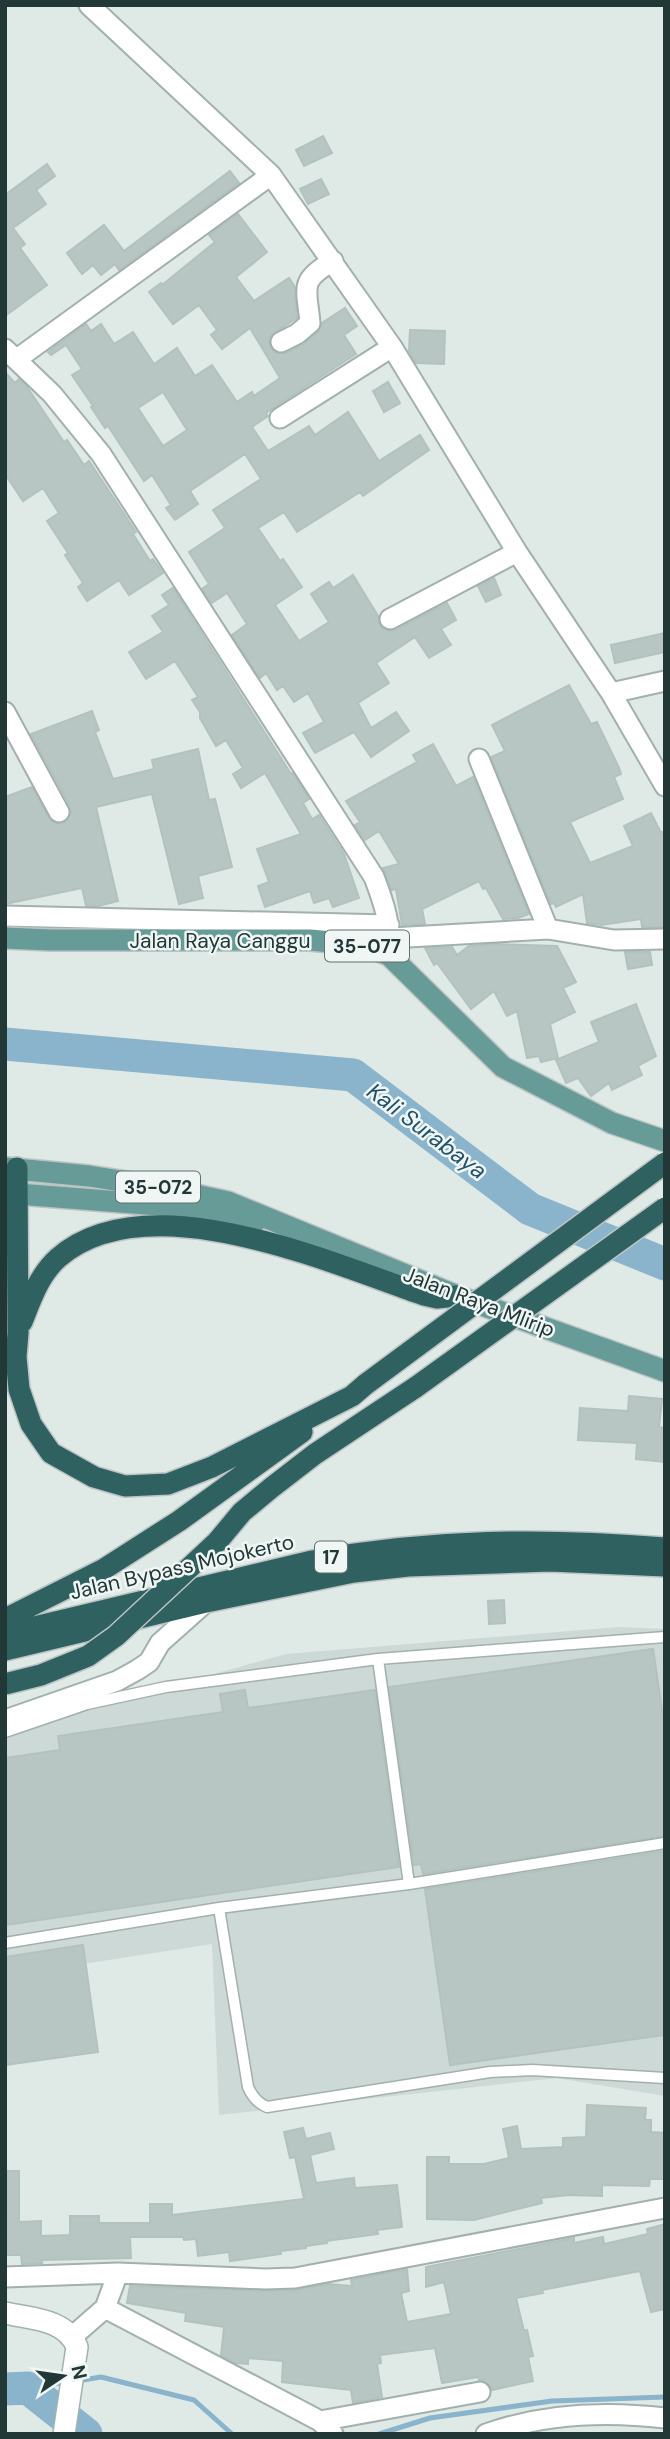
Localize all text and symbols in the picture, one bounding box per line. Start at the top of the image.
street label: Jalan Raya Canggu [129,927,311,955]
road number: 35-077 [325,930,409,962]
water label: Kali Surabaya [361,1076,493,1186]
road number: 35-072 [116,1172,200,1203]
street label: Jalan Raya Mlirip [399,1260,559,1344]
street label: Jalan Bypass Mojokerto [67,1528,297,1606]
road number: 17 [315,1541,347,1572]
north arrow [28,2341,98,2411]
text: N [65,2363,93,2382]

